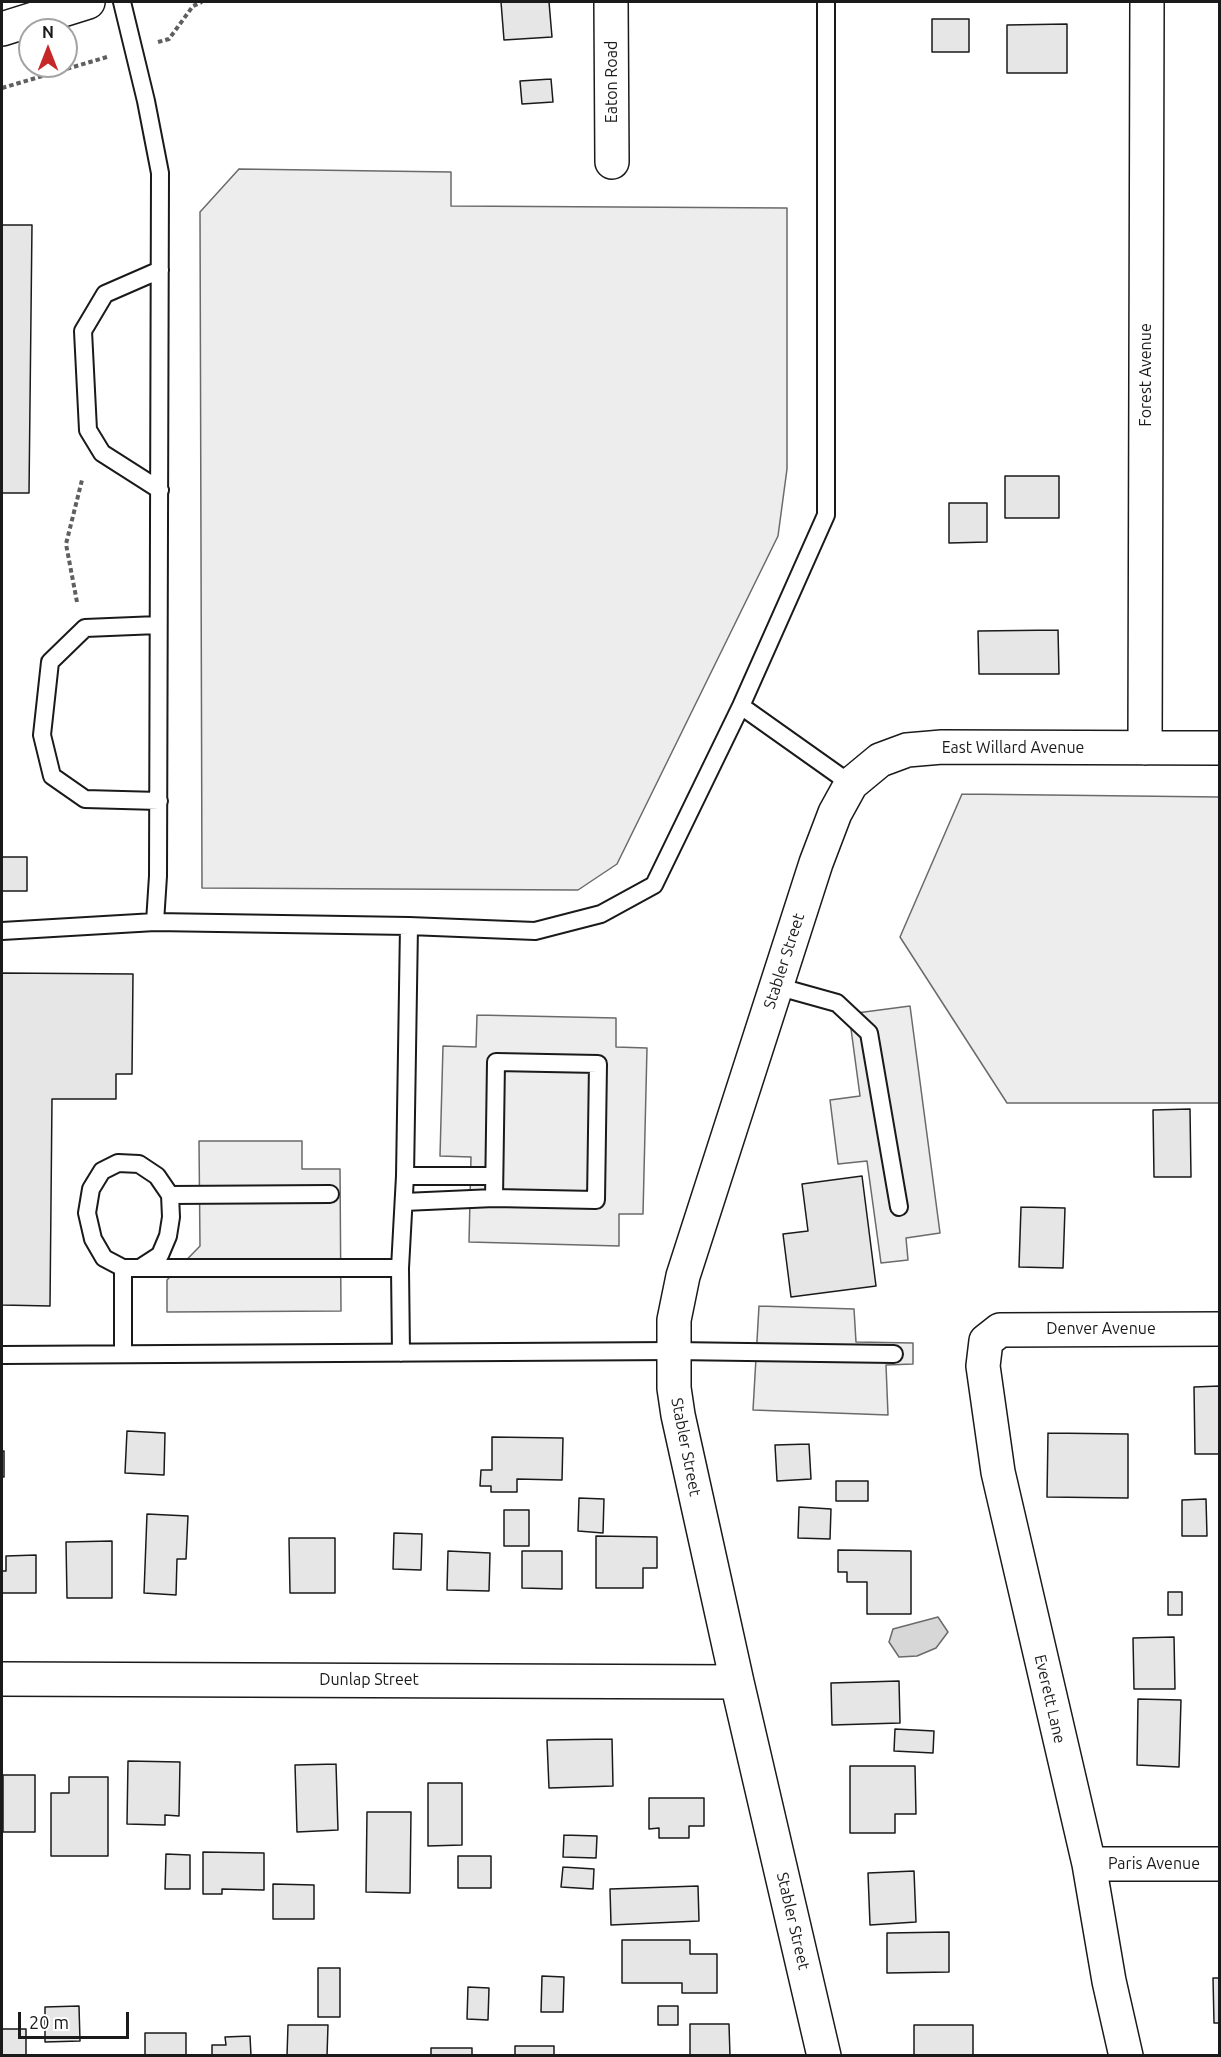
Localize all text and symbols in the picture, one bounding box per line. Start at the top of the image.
north arrow [18,18,78,78]
text: N [42,23,54,41]
street label: Eaton Road [602,41,622,123]
street label: Forest Avenue [1136,323,1156,427]
street label: East Willard Avenue [942,738,1084,758]
street label: Stabler Street [759,911,809,1011]
street label: Denver Avenue [1046,1319,1156,1339]
street label: Stabler Street [667,1396,705,1498]
street label: Everett Lane [1030,1653,1070,1745]
street label: Dunlap Street [319,1670,419,1690]
street label: Paris Avenue [1108,1854,1200,1874]
street label: Stabler Street [772,1870,814,1972]
scale bar [21,2000,132,2038]
text: 20 m [29,2012,69,2032]

